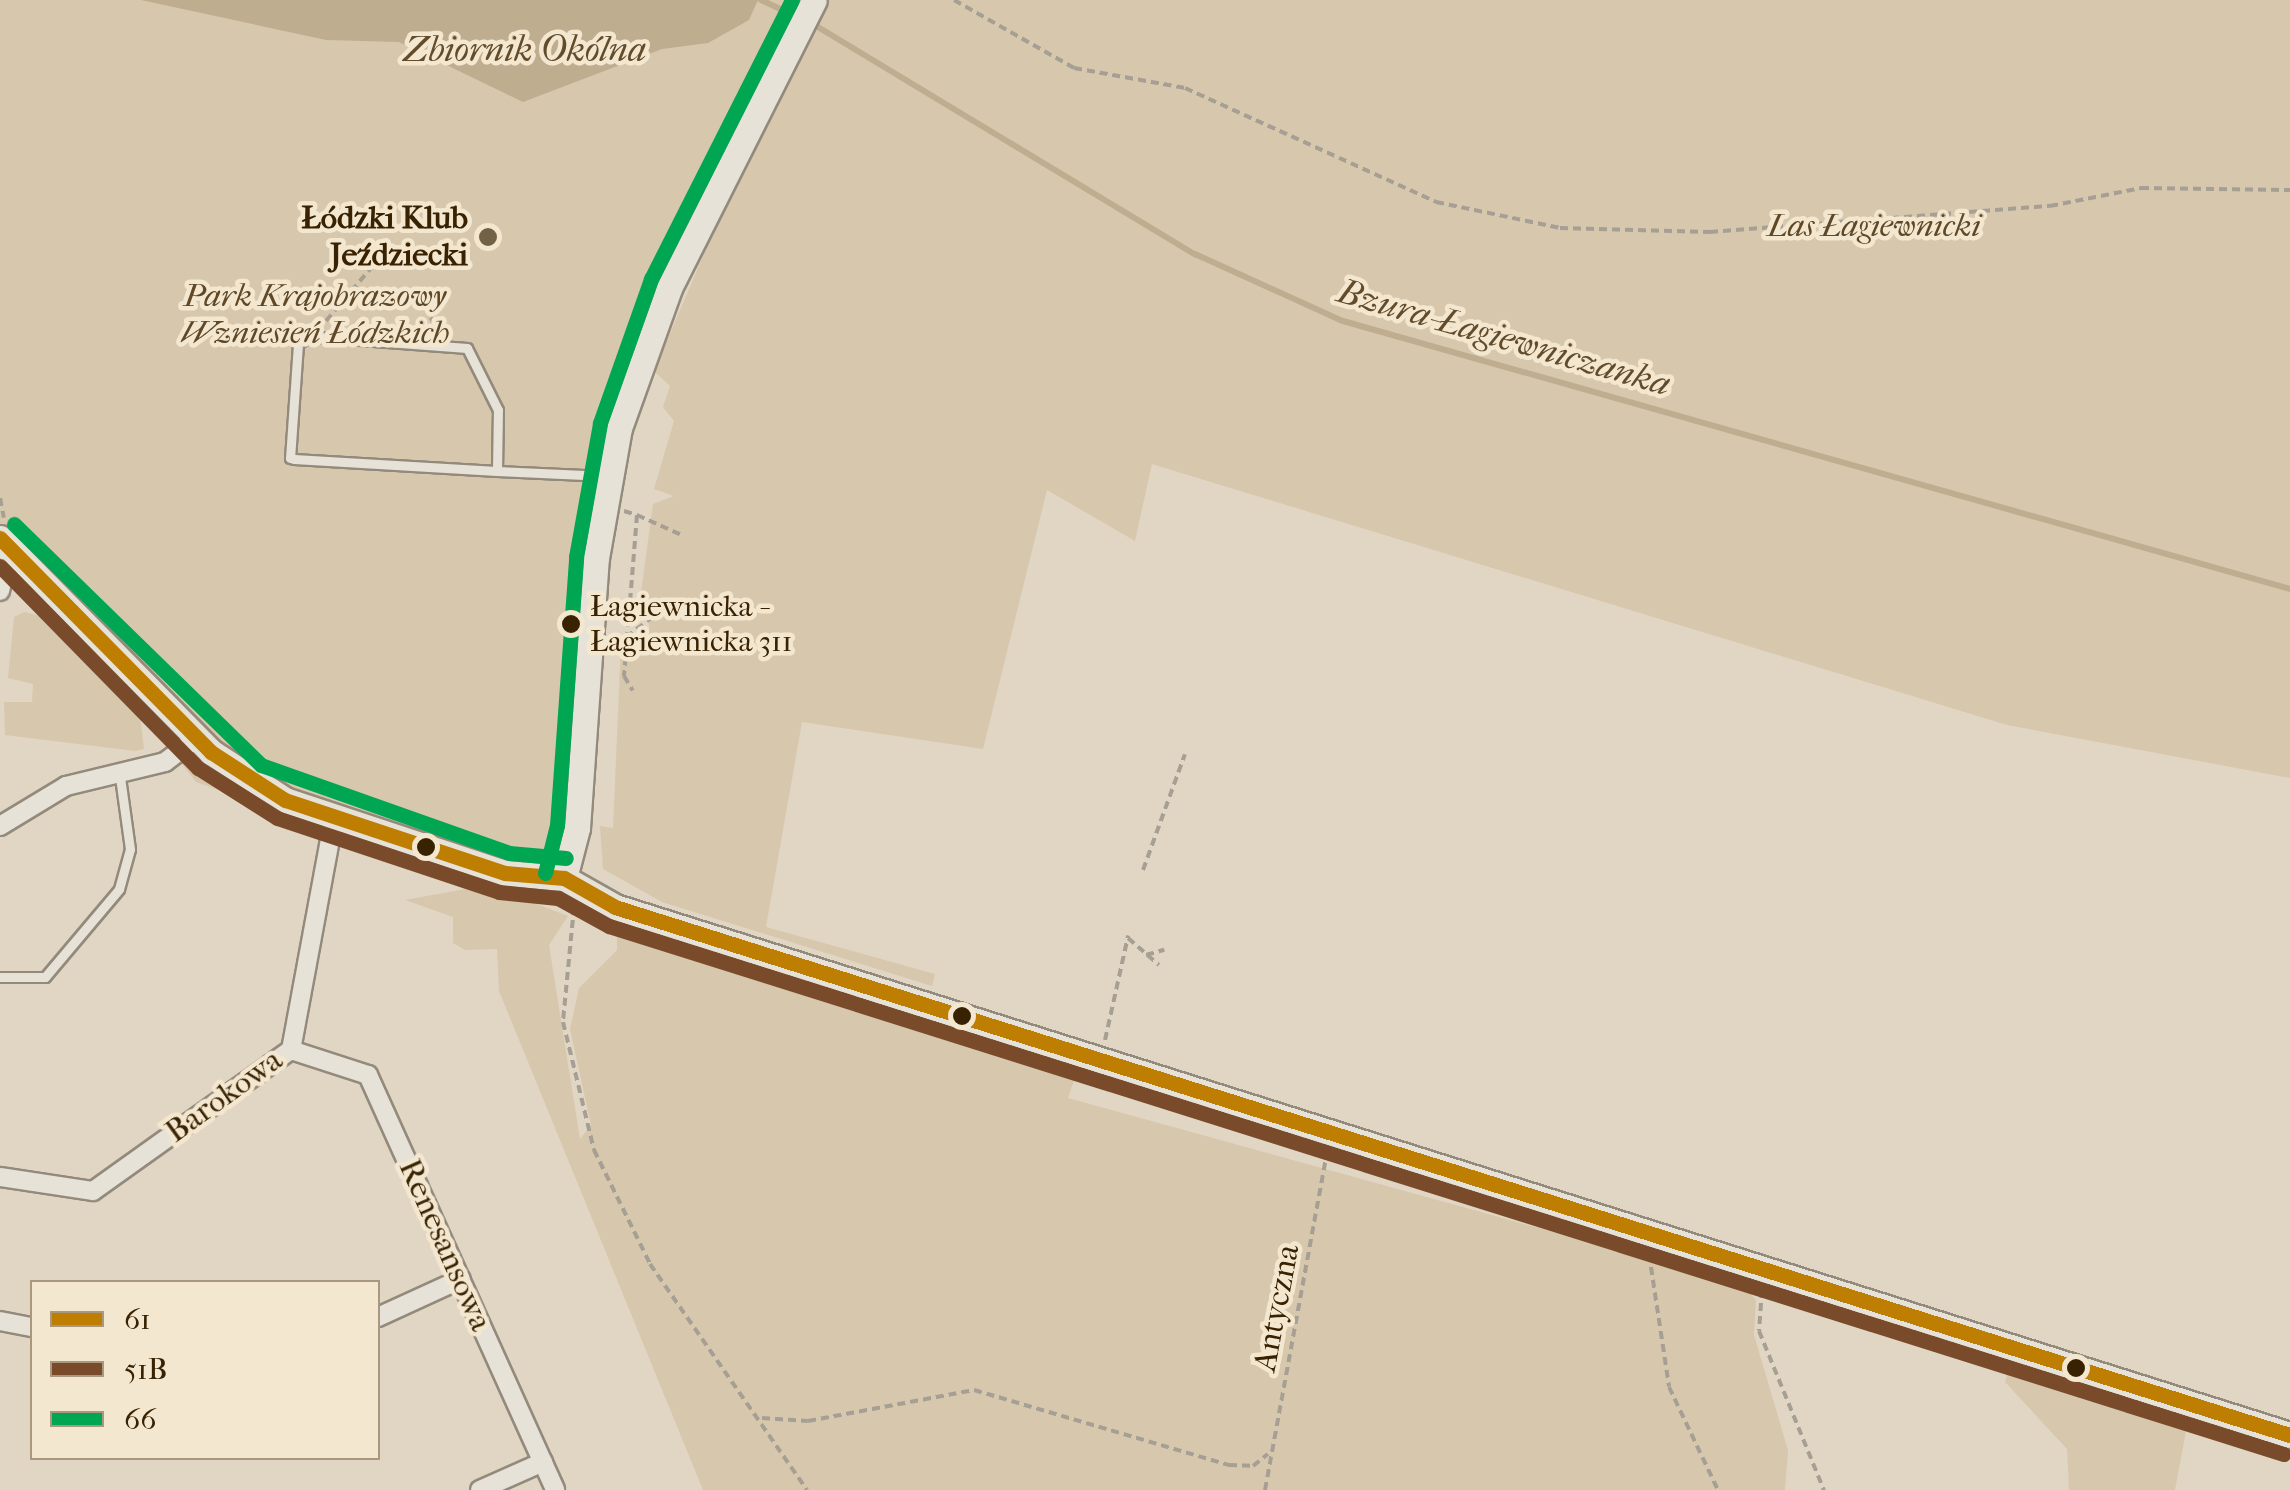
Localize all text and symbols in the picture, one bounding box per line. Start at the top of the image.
water label: Zbiornik Okólna [404,29,646,71]
place label: Łódzki Klub Jeździecki [301,200,468,275]
park label: Las Łagiewnicki [1767,207,1981,245]
marker: Łódzki Klub Jeździecki [477,226,499,248]
water label: Bzura-Łagiewniczanka [1333,270,1675,406]
park label: Park Krajobrazowy Wzniesień Łódzkich [181,278,449,353]
place label: Łagiewnicka - Łagiewnicka 311 [590,589,792,660]
marker: Łagiewnicka - Łagiewnicka 311 [561,614,581,634]
unlabelled marker [416,837,436,857]
unlabelled marker [952,1006,972,1026]
street label: Barokowa [158,1041,290,1151]
street label: Renesansowa [390,1153,500,1337]
street label: Antyczna [1246,1241,1308,1375]
legend [30,1280,380,1460]
text: 61 [124,1302,151,1337]
text: 51B [124,1352,167,1387]
unlabelled marker [2066,1358,2086,1378]
text: 66 [124,1402,157,1437]

